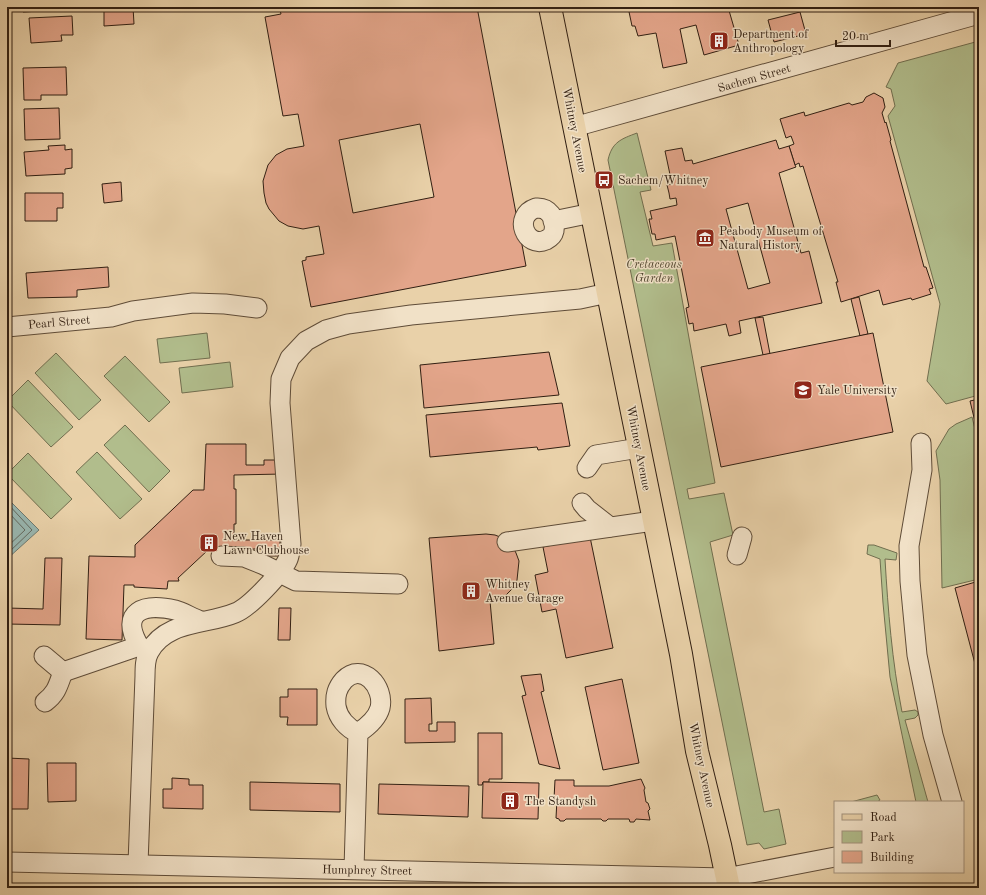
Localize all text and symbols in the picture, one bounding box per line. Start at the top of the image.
scale bar [836,22,890,48]
place label: Department of Anthropology [733,29,809,55]
building icon: Department of Anthropology [708,30,730,52]
text: 20 m [842,31,869,43]
street label: Sachem Street [716,63,792,95]
street label: Whitney Avenue [560,87,588,174]
bus stop icon: Sachem/Whitney [593,169,615,191]
place label: Sachem/Whitney [618,175,709,187]
place label: Peabody Museum of Natural History [719,226,824,252]
museum icon: Peabody Museum of Natural History [694,227,716,249]
park label: Cretaceous Garden [626,259,682,285]
street label: Pearl Street [28,314,91,332]
school or university icon: Yale University [792,379,814,401]
place label: Yale University [817,385,898,397]
street label: Whitney Avenue [624,405,652,492]
place label: New Haven Lawn Clubhouse [223,531,310,557]
building icon: New Haven Lawn Clubhouse [198,532,220,554]
place label: Whitney Avenue Garage [485,579,564,605]
building icon: Whitney Avenue Garage [460,580,482,602]
street label: Whitney Avenue [686,722,716,809]
building icon: The Standysh [499,790,521,812]
place label: The Standysh [524,796,597,808]
legend [834,801,964,873]
text: Road [870,812,897,824]
text: Park [870,832,895,844]
text: Building [870,852,914,864]
street label: Humphrey Street [322,864,412,878]

